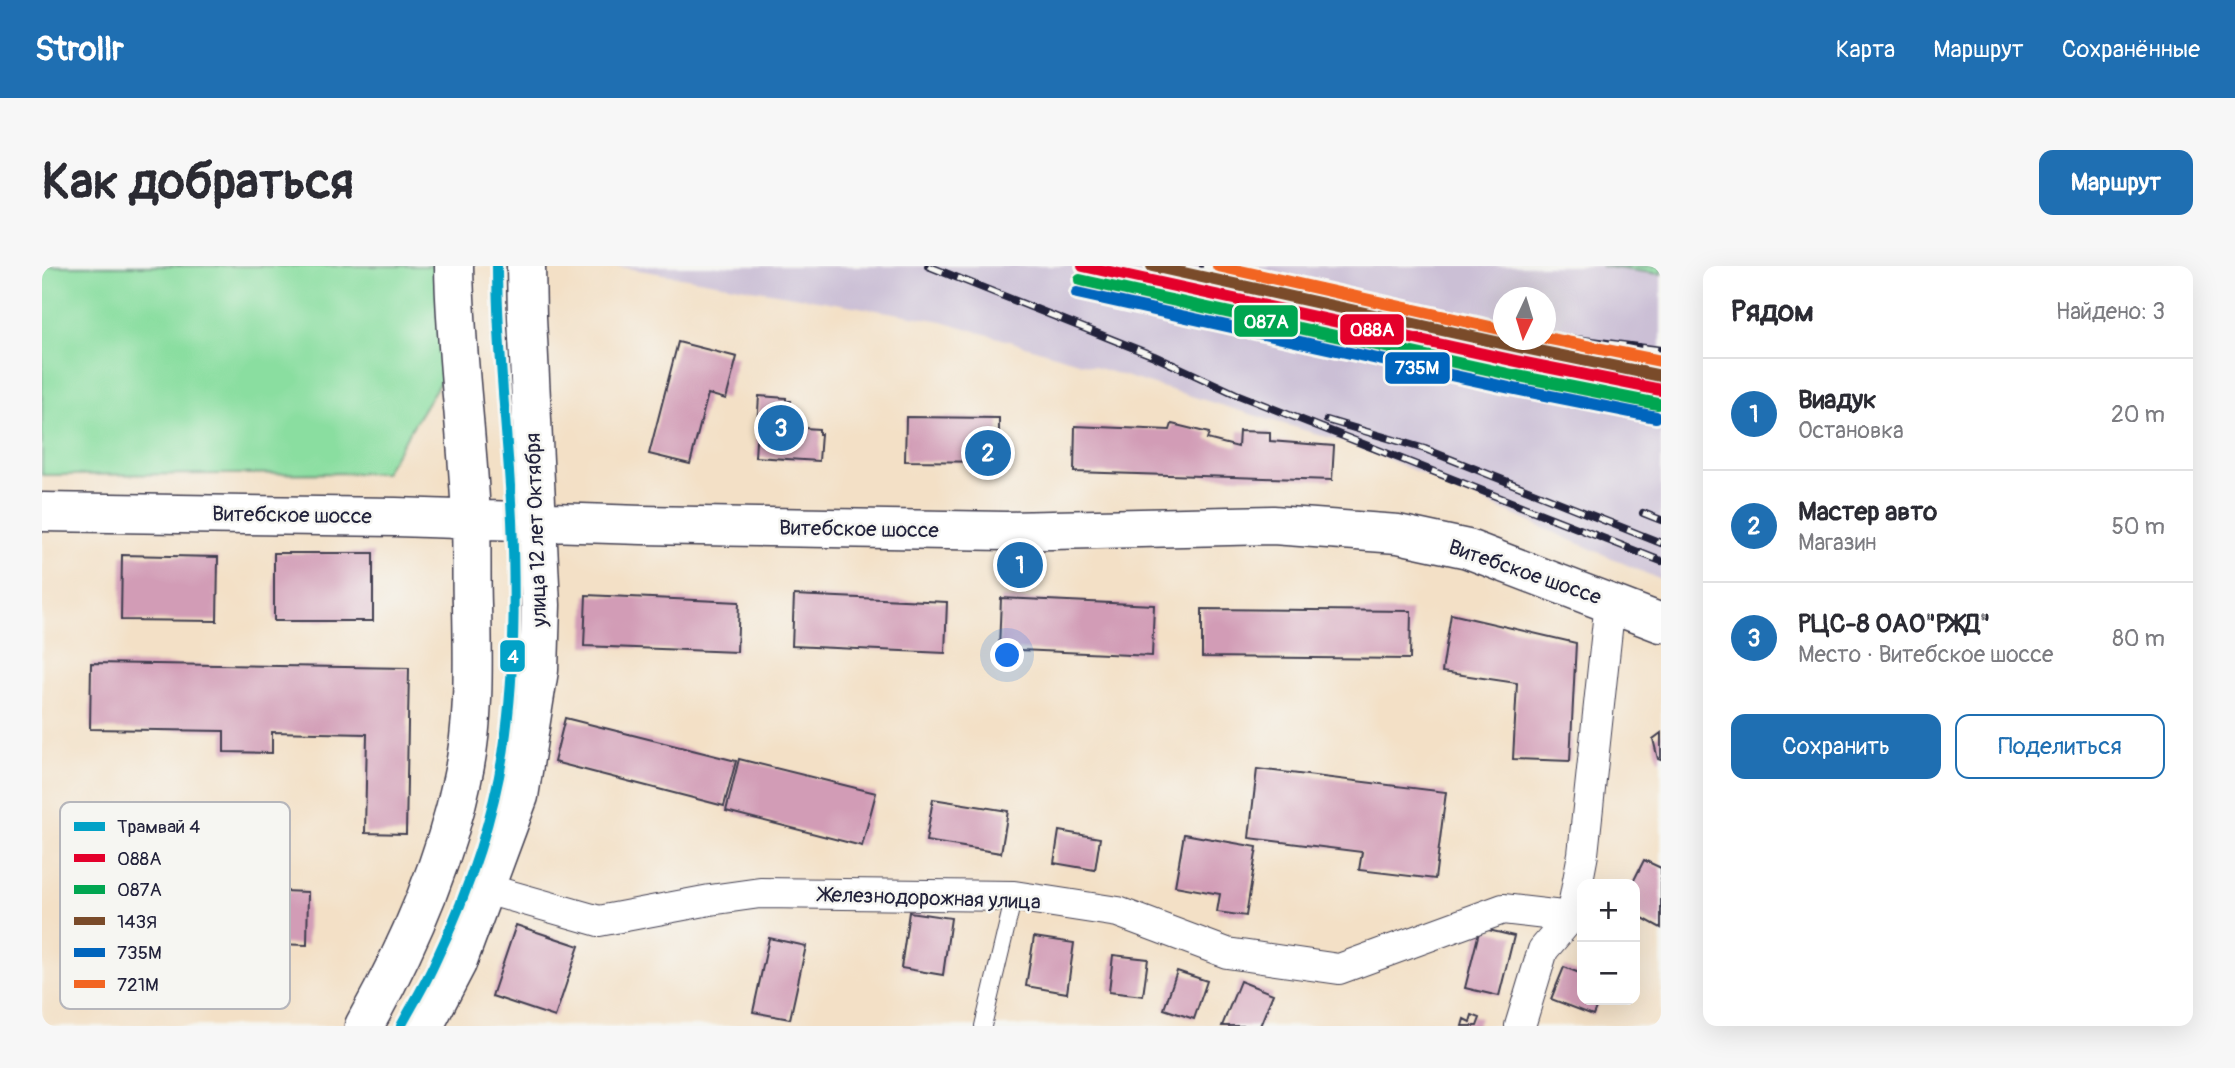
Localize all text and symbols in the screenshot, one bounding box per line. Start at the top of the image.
text: Strollr [35,29,124,70]
text: Карта [1836,35,1895,64]
text: Маршрут [1933,35,2024,64]
text: Сохранённые [2062,35,2200,64]
button: Маршрут [2039,150,2193,215]
text: Как добраться [42,152,354,213]
north arrow [1493,287,1556,350]
text: Рядом [1731,293,1814,330]
text: Найдено: 3 [2056,297,2165,326]
line badge: 087А [1233,304,1299,338]
text: 087А [1244,310,1289,334]
line badge: 088А [1339,313,1405,346]
text: 088А [1350,318,1395,342]
line badge: 735М [1384,351,1451,385]
text: 735М [1395,356,1440,380]
text: Виадук [1798,384,1877,416]
text: 1 [1750,400,1759,429]
text: 20 m [2111,400,2165,429]
pin: 3 [758,402,804,454]
text: Остановка [1798,416,1904,445]
pin: 2 [965,427,1011,479]
street label: улица 12 лет Октября [520,432,553,629]
text: Мастер авто [1798,496,1937,528]
street label: Витебское шоссе [212,501,373,530]
text: 2 [1748,512,1760,541]
text: 50 m [2111,512,2165,541]
street label: Витебское шоссе [779,515,940,544]
text: Магазин [1798,528,1877,557]
street label: Витебское шоссе [1445,534,1605,611]
pin: 1 [997,539,1043,591]
text: РЦС-8 ОАО"РЖД" [1798,608,1990,640]
text: 3 [1748,624,1760,653]
text: 80 m [2112,624,2165,653]
your location [990,638,1024,672]
line badge: 4 [499,639,526,673]
text: Место · Витебское шоссе [1798,640,2053,669]
text: 4 [507,645,519,669]
button: Сохранить [1731,714,1941,779]
button: Поделиться [1955,714,2165,779]
legend [60,802,290,1009]
text: Трамвай 4 [117,815,200,839]
text: 088А [117,847,161,871]
text: 087А [117,878,162,902]
map controls [1577,879,1640,1005]
button: + [1577,879,1640,942]
street label: Железнодорожная улица [816,881,1041,916]
text: 143Я [117,910,157,934]
text: 735М [117,941,162,965]
button: − [1577,942,1640,1005]
text: 721М [117,973,159,997]

